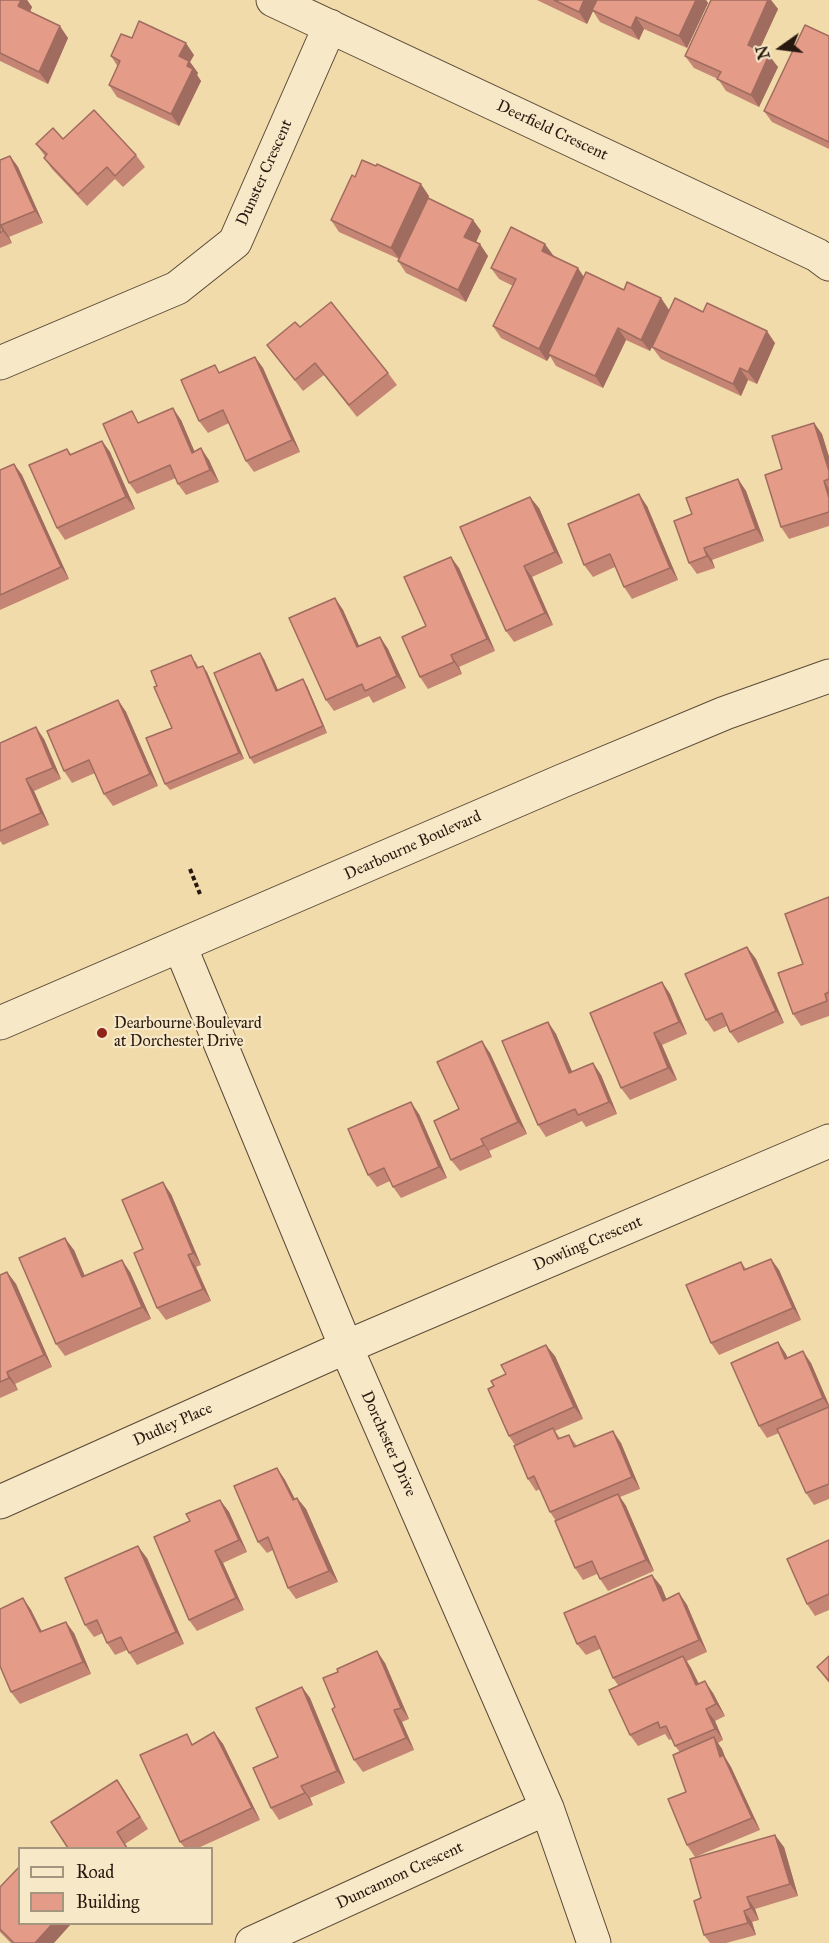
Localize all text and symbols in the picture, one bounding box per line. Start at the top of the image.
north arrow [751,18,811,78]
text: N [752,44,774,61]
street label: Deerfield Crescent [493,97,611,165]
street label: Dunster Crescent [233,117,297,229]
street label: Dearbourne Boulevard [342,807,484,885]
place label: Dearbourne Boulevard at Dorchester Drive [114,1014,262,1052]
marker: Dearbourne Boulevard at Dorchester Drive [95,1026,109,1040]
street label: Dowling Crescent [531,1212,645,1276]
street label: Dorchester Drive [356,1388,420,1500]
street label: Dudley Place [130,1399,216,1451]
street label: Duncannon Crescent [333,1838,467,1914]
legend [18,1847,213,1925]
text: Road [76,1861,114,1883]
text: Building [76,1891,139,1913]

